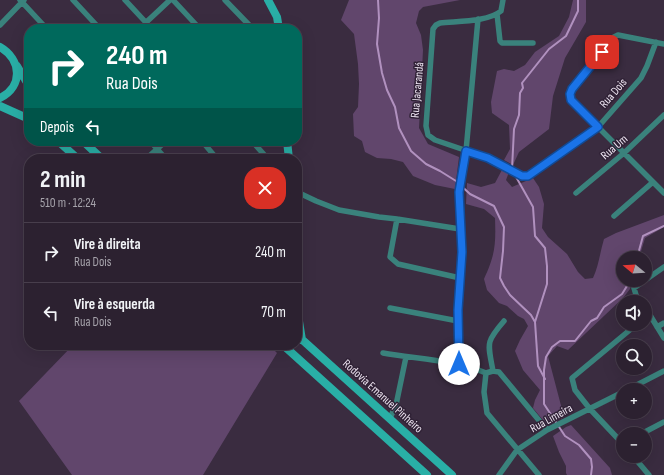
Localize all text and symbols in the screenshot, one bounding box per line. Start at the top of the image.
pin [585,35,619,69]
text: 240 m [106,39,167,72]
icon: right [40,40,92,92]
icon: arrive [591,41,613,63]
street label: Rua Jacarandá [408,61,427,119]
text: Rua Dois [106,73,158,94]
street label: Rua Dois [596,75,630,111]
icon: left [82,116,104,138]
text: Depois [40,118,74,137]
street label: Rua Um [598,131,631,163]
text: 2 min [40,165,86,194]
button: close [244,167,286,209]
text: 510 m · 12:24 [40,195,96,211]
text: Vire à direita [74,235,141,254]
icon: right [40,242,62,264]
text: 240 m [255,243,286,262]
north arrow [616,251,652,287]
map controls [616,251,652,463]
text: Rua Dois [74,254,111,270]
text: Vire à esquerda [74,295,155,314]
button: sound [616,295,652,331]
icon: left [40,302,62,324]
text: 70 m [261,303,286,322]
text: Rua Dois [74,314,111,330]
button: search [616,339,652,375]
position arrow [438,343,480,385]
street label: Rodovia Emanuel Pinheiro [339,356,426,436]
button: + [616,383,652,419]
street label: Rua Limeira [527,400,575,436]
button: − [616,427,652,463]

